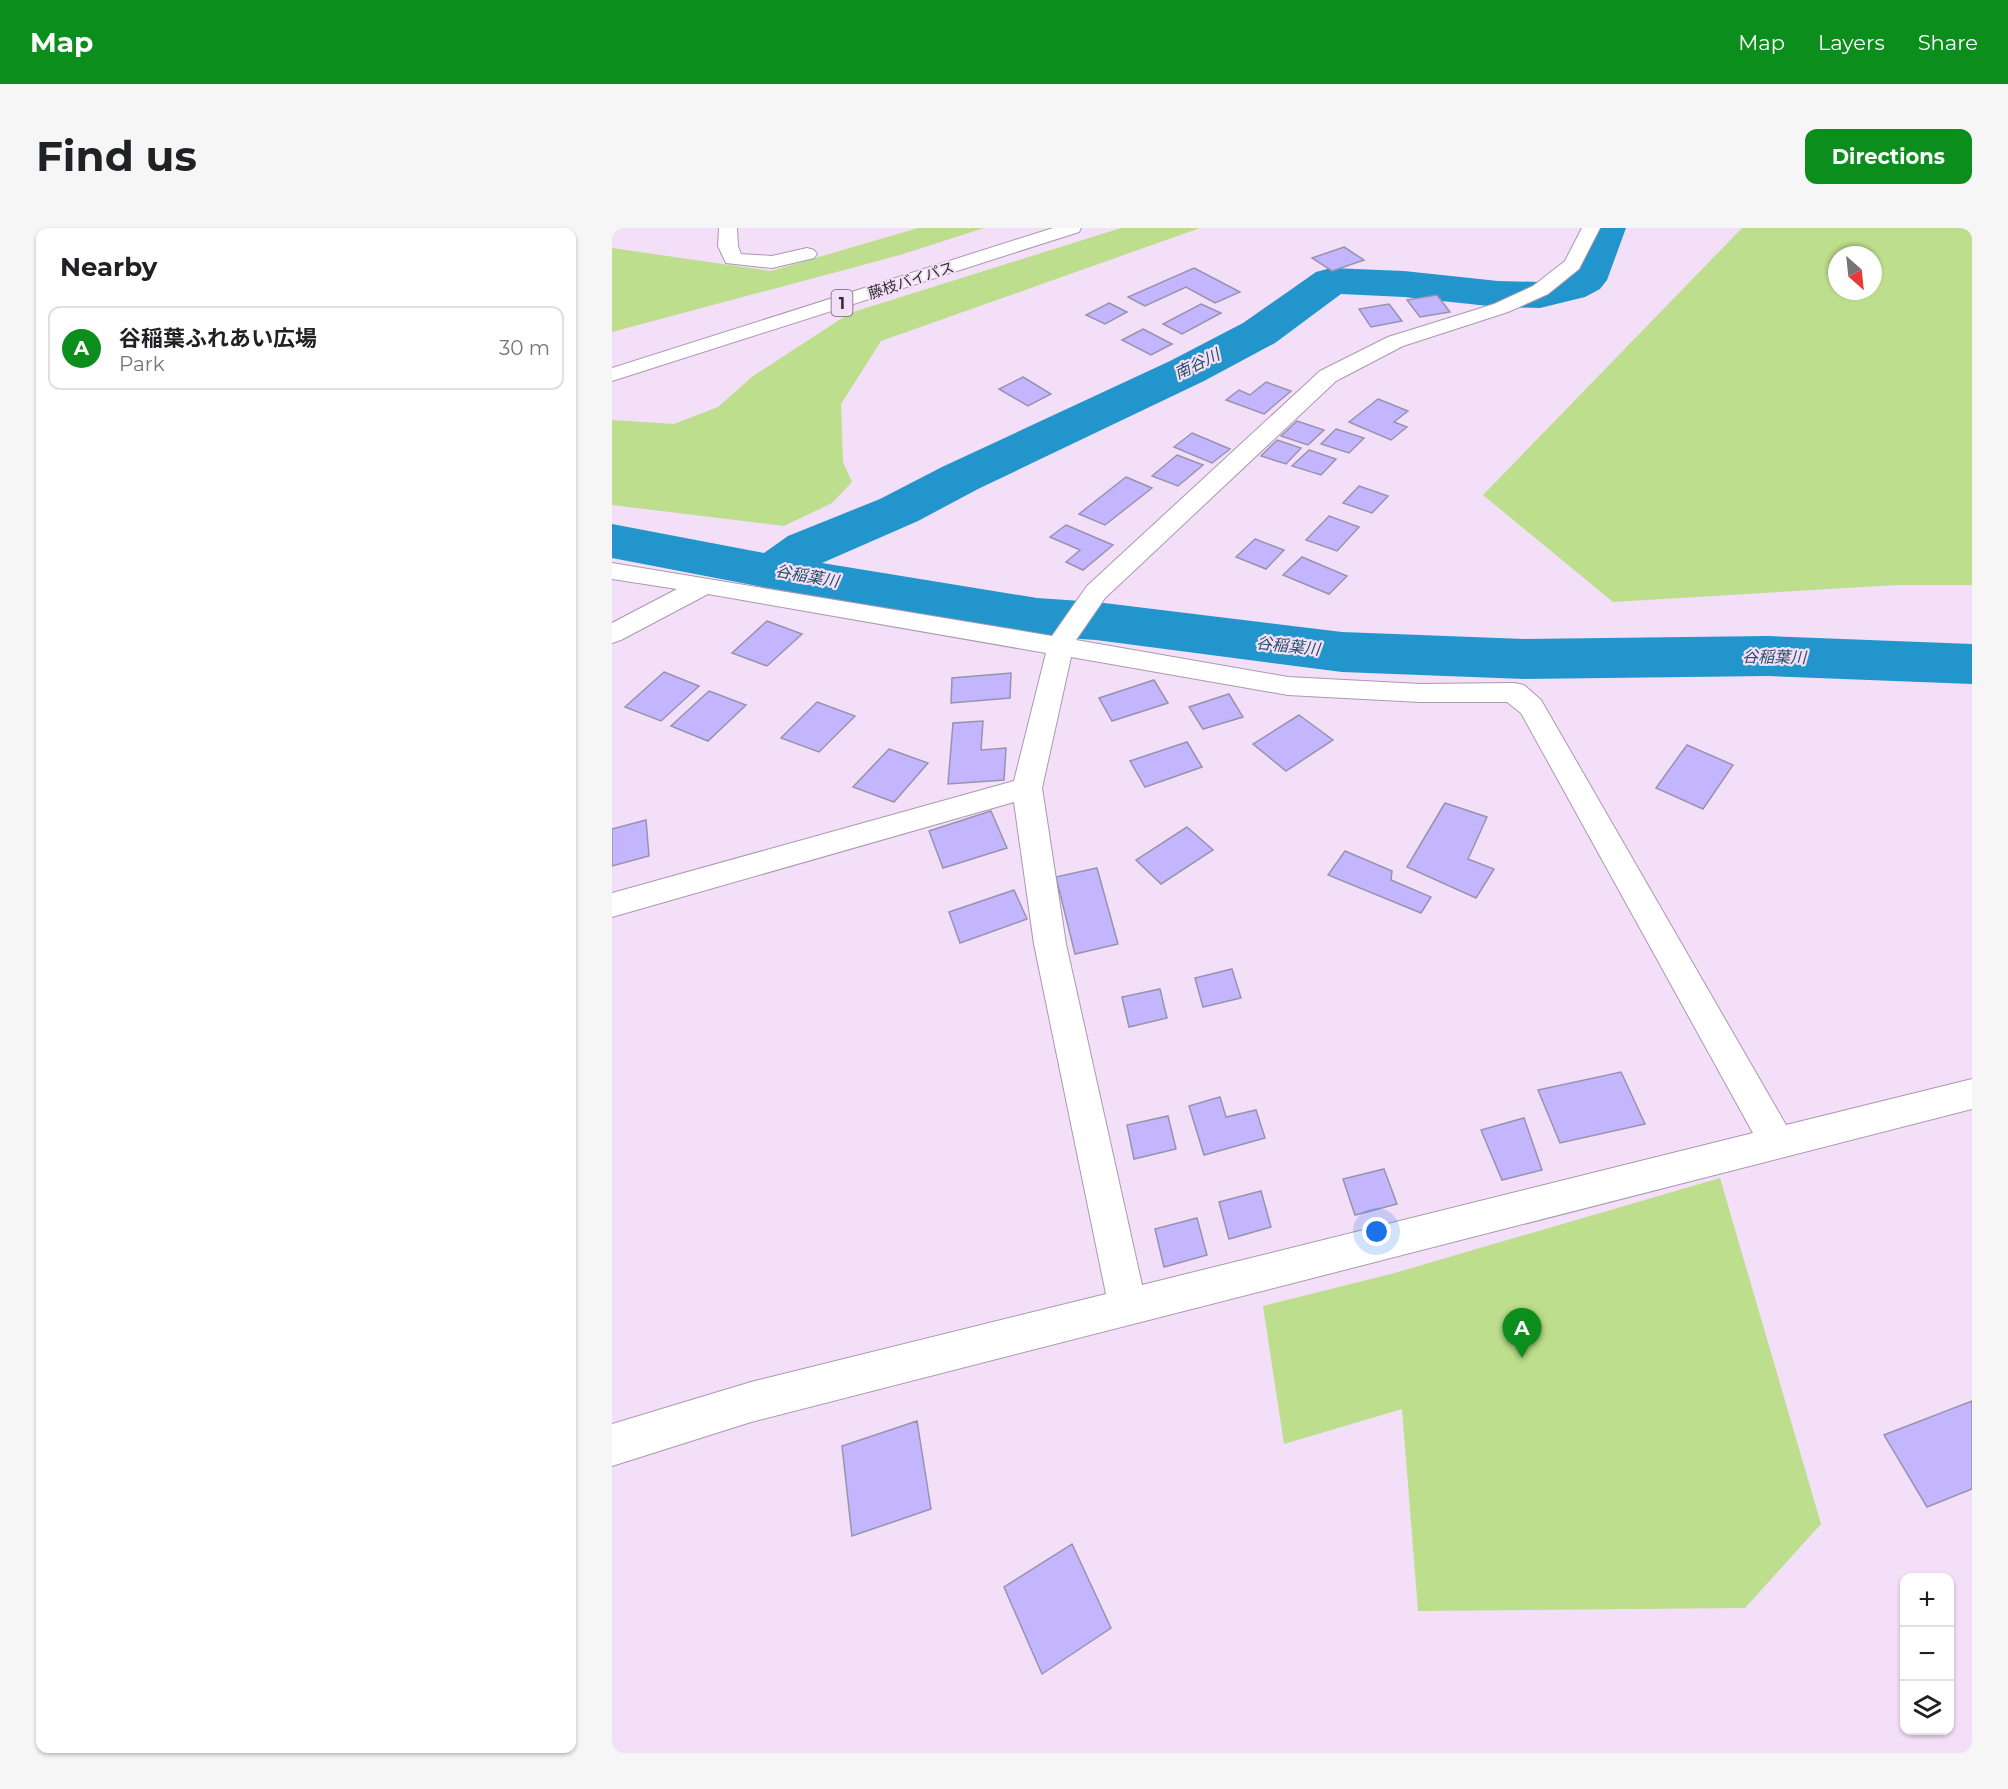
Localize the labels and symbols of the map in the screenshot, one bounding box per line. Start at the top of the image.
north arrow [1828,246,1882,300]
street label: 藤枝バイパス [865,257,957,303]
road number: 1 [832,290,852,316]
water label: 南谷川 [1171,344,1225,383]
water label: 谷稲葉川 [774,561,842,591]
water label: 谷稲葉川 [1255,633,1323,659]
water label: 谷稲葉川 [1742,647,1808,667]
your location [1362,1217,1391,1246]
pin: A [1502,1308,1542,1358]

